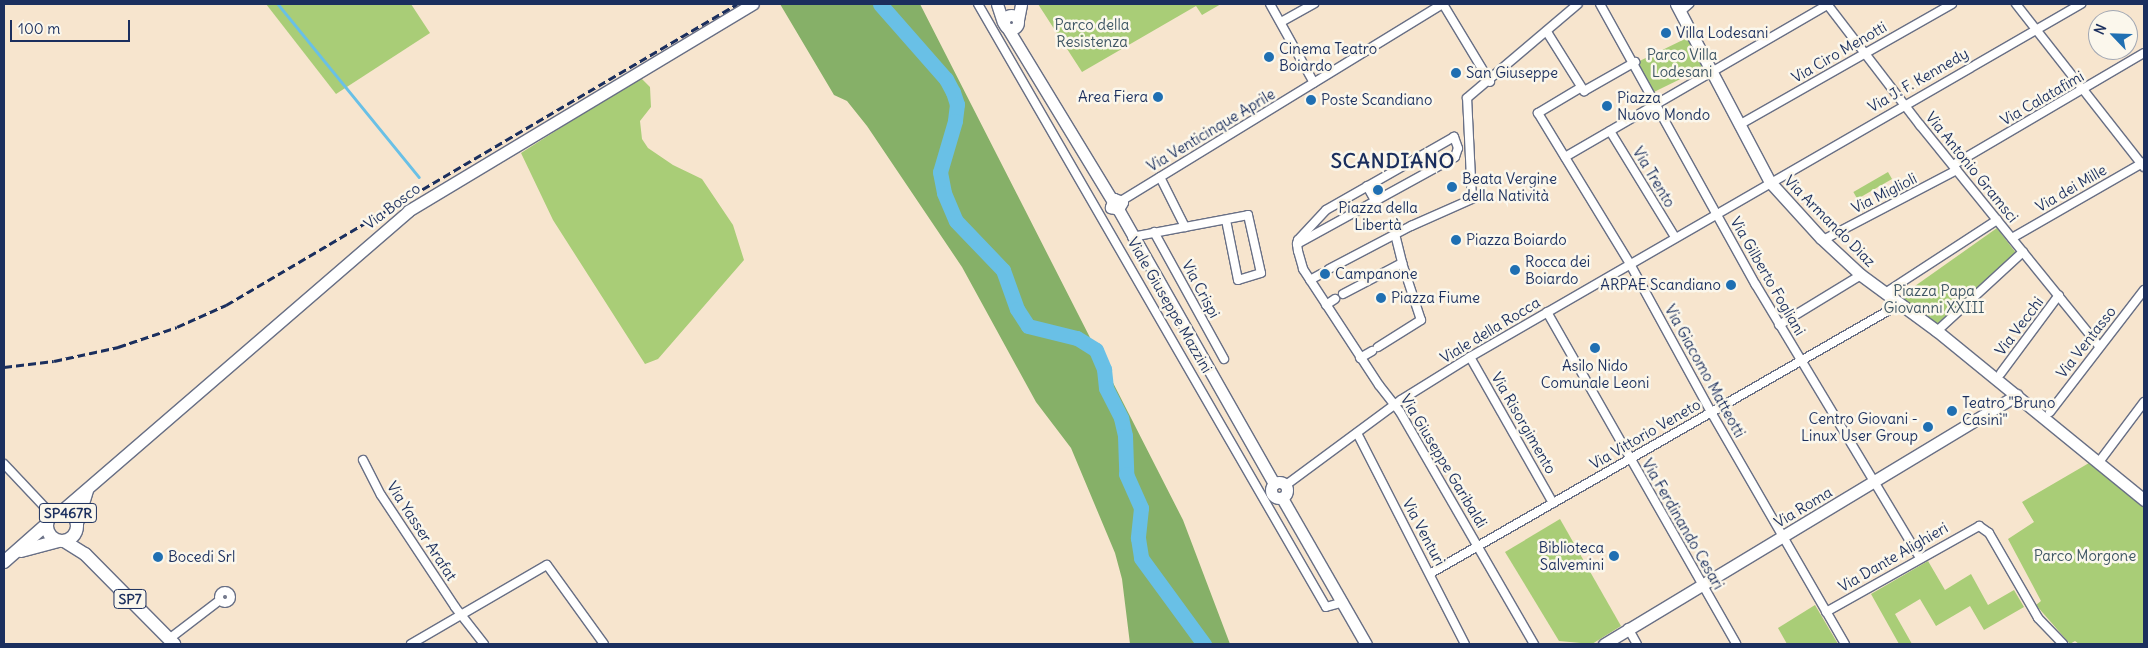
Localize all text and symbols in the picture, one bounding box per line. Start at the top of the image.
scale bar [12,10,132,42]
north arrow [2088,10,2138,60]
park label: Parco della Resistenza [1055,15,1129,50]
street label: Via Ciro Menotti [1788,18,1890,86]
text: 100 m [18,19,60,38]
text: N [2090,21,2110,37]
place label: Villa Lodesani [1676,24,1768,42]
marker: Villa Lodesani [1660,27,1672,39]
place label: Cinema Teatro Boiardo [1279,39,1377,74]
street label: Via J. F. Kennedy [1865,44,1971,116]
park label: Parco Villa Lodesani [1647,45,1717,80]
marker: Cinema Teatro Boiardo [1263,51,1275,63]
place label: San Giuseppe [1466,64,1558,82]
marker: San Giuseppe [1450,67,1462,79]
street label: Via Calatafimi [1997,67,2087,129]
street label: Via Venticinque Aprile [1144,85,1278,175]
place label: Area Fiera [1078,88,1148,106]
place label: Piazza Nuovo Mondo [1617,88,1710,123]
marker: Area Fiera [1152,91,1164,103]
place label: Poste Scandiano [1321,91,1432,109]
marker: Poste Scandiano [1305,94,1317,106]
marker: Piazza Nuovo Mondo [1601,100,1613,112]
street label: Via Antonio Gramsci [1922,108,2022,226]
street label: Via Trento [1629,143,1679,211]
district label: SCANDIANO [1330,148,1456,172]
street label: Via dei Mille [2032,160,2110,216]
place label: Beata Vergine della Natività [1462,169,1557,204]
street label: Via Miglioli [1848,169,1920,217]
street label: Via Armando Diaz [1781,172,1879,270]
street label: Via Bosco [360,179,424,233]
marker: Beata Vergine della Natività [1446,181,1458,193]
marker: Piazza della Libertà [1372,184,1384,196]
place label: Piazza della Libertà [1338,198,1418,233]
street label: Via Gilberto Fogliani [1727,214,1809,338]
place label: Piazza Boiardo [1466,231,1567,249]
street label: Viale Giuseppe Mazzini [1124,234,1216,376]
marker: Piazza Boiardo [1450,234,1462,246]
place label: Rocca dei Boiardo [1525,252,1590,287]
street label: Via Crispi [1178,257,1224,321]
marker: Rocca dei Boiardo [1509,264,1521,276]
place label: Campanone [1335,265,1417,283]
marker: Campanone [1319,268,1331,280]
place label: ARPAE Scandiano [1600,276,1721,294]
marker: ARPAE Scandiano [1725,279,1737,291]
park label: Piazza Papa Giovanni XXIII [1883,281,1985,316]
place label: Piazza Fiume [1391,289,1480,307]
marker: Piazza Fiume [1375,292,1387,304]
street label: Viale della Rocca [1437,293,1543,367]
street label: Via Vecchi [1991,293,2047,359]
street label: Via Giacomo Matteotti [1661,301,1749,441]
street label: Via Ventasso [2052,303,2120,381]
marker: Asilo Nido Comunale Leoni [1589,342,1601,354]
place label: Asilo Nido Comunale Leoni [1541,356,1649,391]
street label: Via Risorgimento [1488,369,1560,477]
street label: Via Giuseppe Garibaldi [1397,391,1491,531]
place label: Teatro "Bruno Casini" [1962,393,2055,428]
street label: Via Vittorio Veneto [1586,395,1704,473]
marker: Teatro "Bruno Casini" [1946,405,1958,417]
place label: Centro Giovani - Linux User Group [1801,409,1918,444]
marker: Centro Giovani - Linux User Group [1922,421,1934,433]
street label: Via Ferdinando Cesari [1638,455,1728,593]
street label: Via Yasser Arafat [383,478,461,584]
street label: Via Roma [1771,483,1835,531]
street label: Via Venturi [1399,495,1449,569]
road number: SP467R [38,502,98,524]
street label: Via Dante Alighieri [1835,518,1951,596]
place label: Biblioteca Salvemini [1538,538,1604,573]
park label: Parco Morgone [2034,547,2136,565]
place label: Bocedi Srl [168,548,235,566]
marker: Biblioteca Salvemini [1608,550,1620,562]
marker: Bocedi Srl [152,551,164,563]
road number: SP7 [112,588,148,610]

